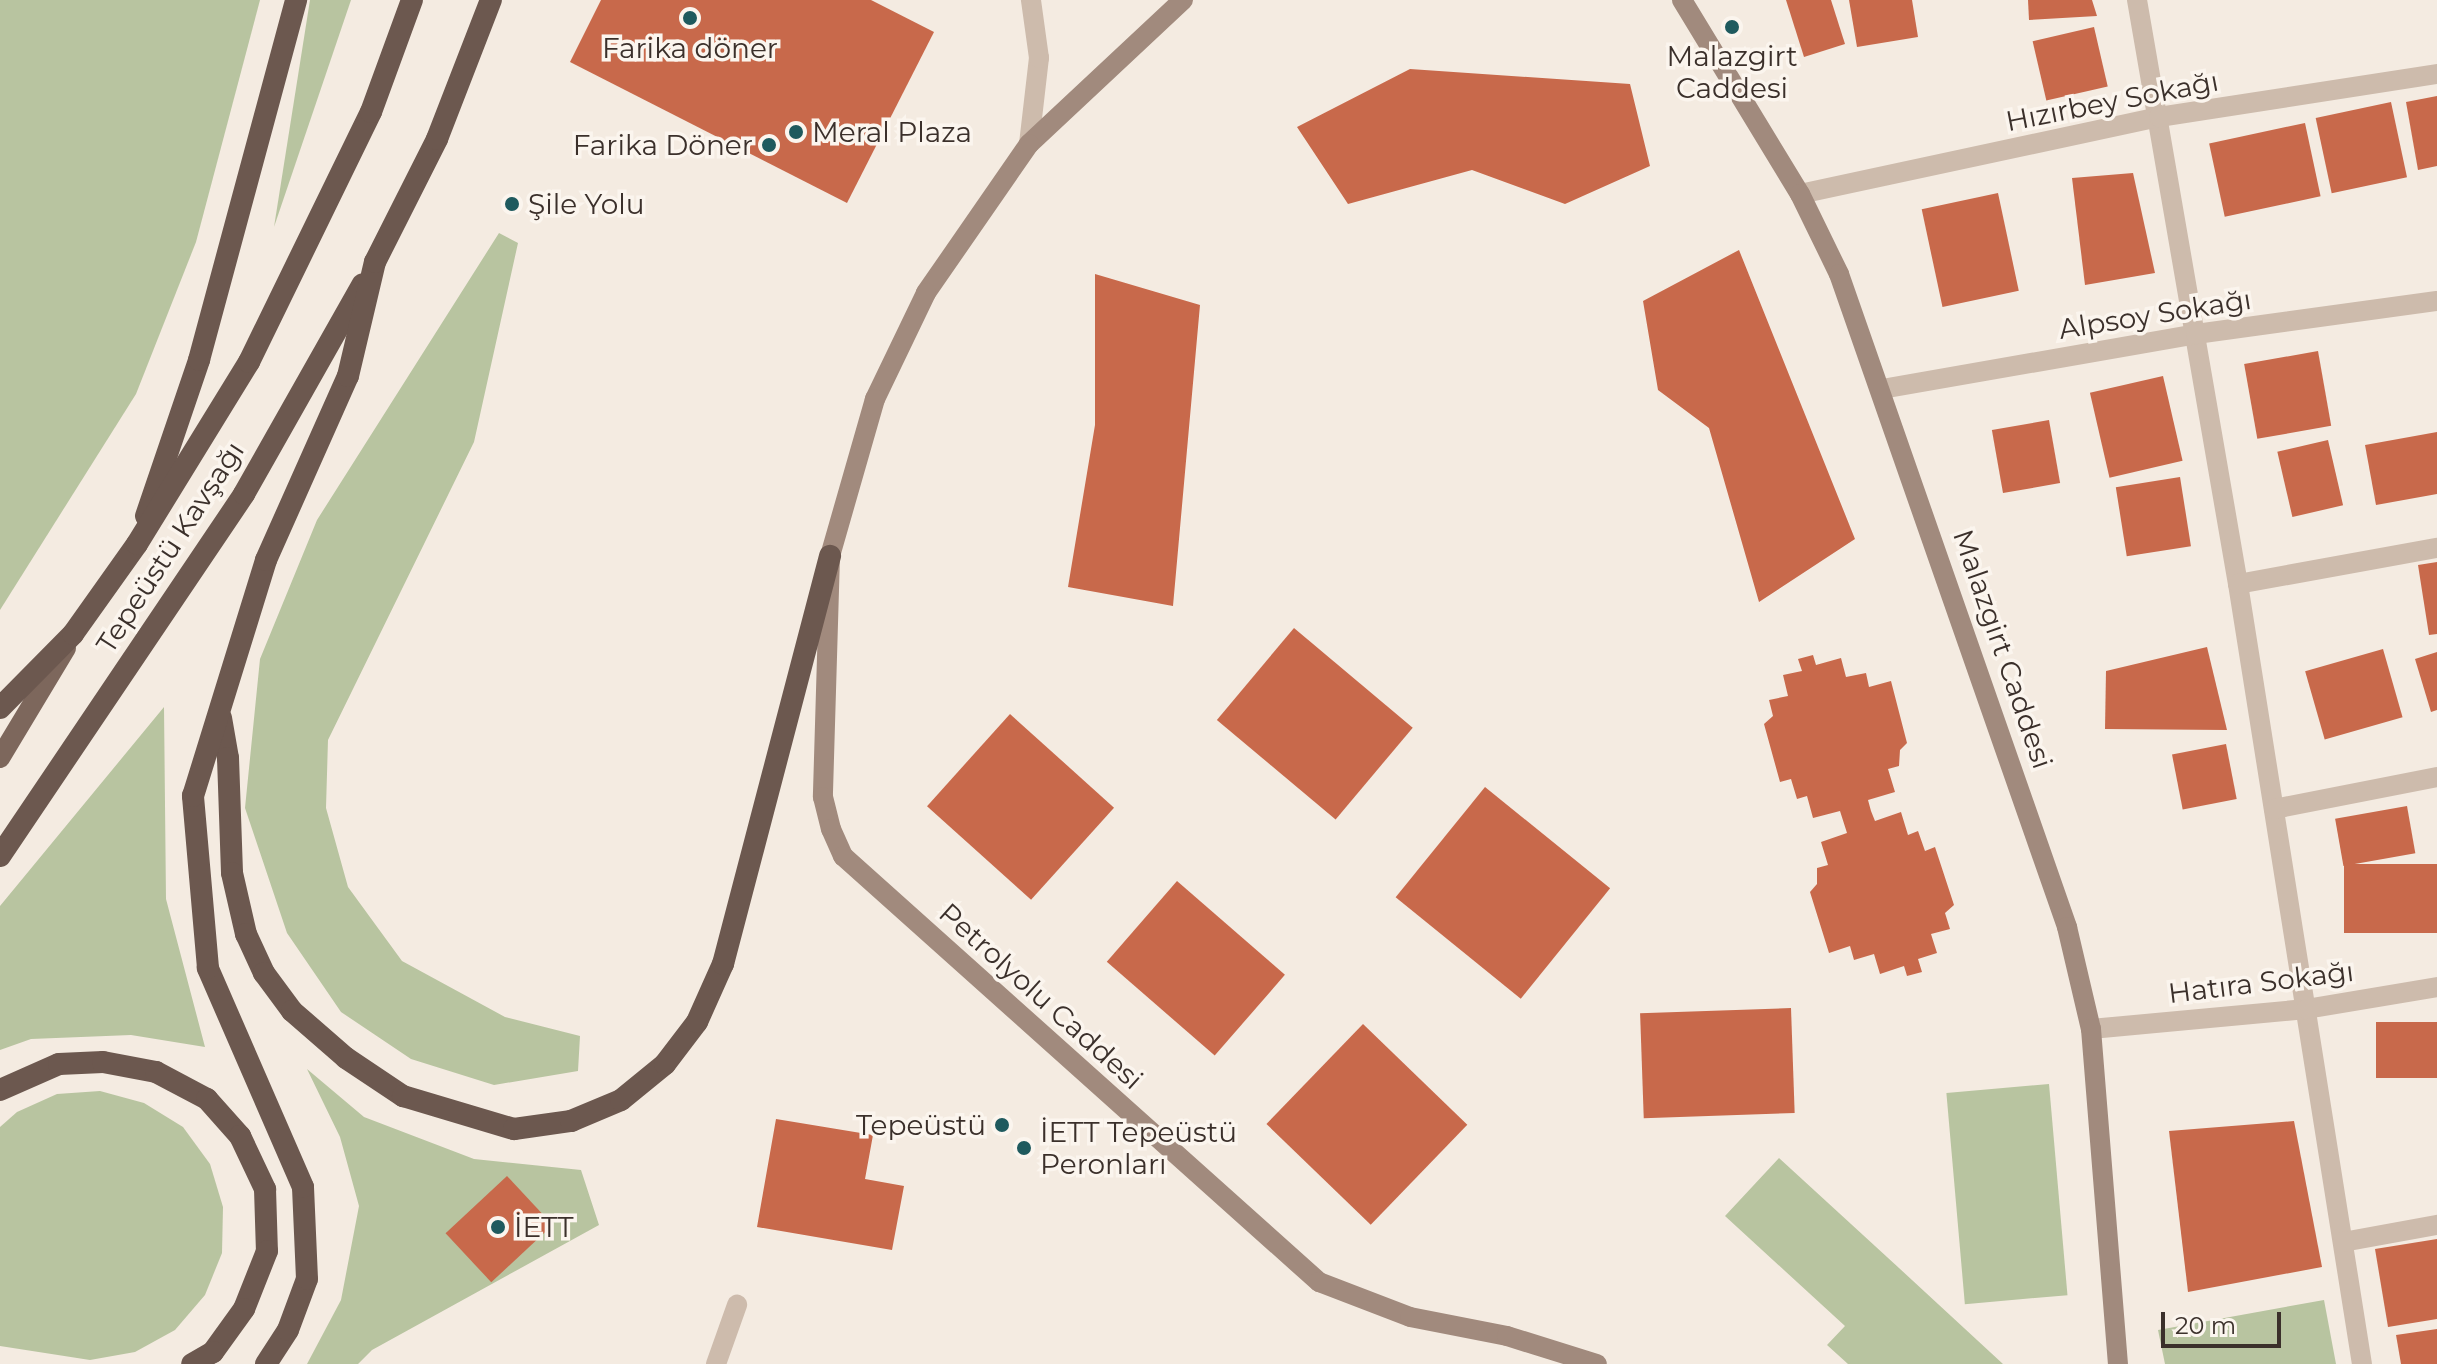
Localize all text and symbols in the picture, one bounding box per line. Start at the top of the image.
marker: Farika döner [681,9,699,27]
marker: Malazgirt Caddesi [1723,18,1741,36]
place label: Farika döner [602,31,778,65]
place label: Malazgirt Caddesi [1666,39,1798,105]
street label: Hızırbey Sokağı [2003,64,2221,138]
place label: Meral Plaza [812,115,972,149]
marker: Meral Plaza [787,123,805,141]
place label: Farika Döner [573,128,753,162]
marker: Farika Döner [760,136,778,154]
place label: Şile Yolu [528,187,645,221]
marker: Şile Yolu [503,195,521,213]
street label: Alpsoy Sokağı [2056,282,2254,346]
street label: Tepeüstü Kavşağı [89,435,251,659]
street label: Malazgirt Caddesi [1946,525,2060,773]
street label: Petrolyolu Caddesi [932,896,1150,1096]
street label: Hatıra Sokağı [2166,954,2356,1010]
place label: Tepeüstü [856,1108,986,1142]
place label: İETT Tepeüstü Peronları [1040,1115,1237,1181]
marker: Tepeüstü [993,1116,1011,1134]
marker: İETT Tepeüstü Peronları [1015,1139,1033,1157]
place label: İETT [514,1210,574,1244]
marker: İETT [489,1218,507,1236]
scale bar [2165,1296,2285,1346]
text: 20 m [2175,1311,2236,1340]

